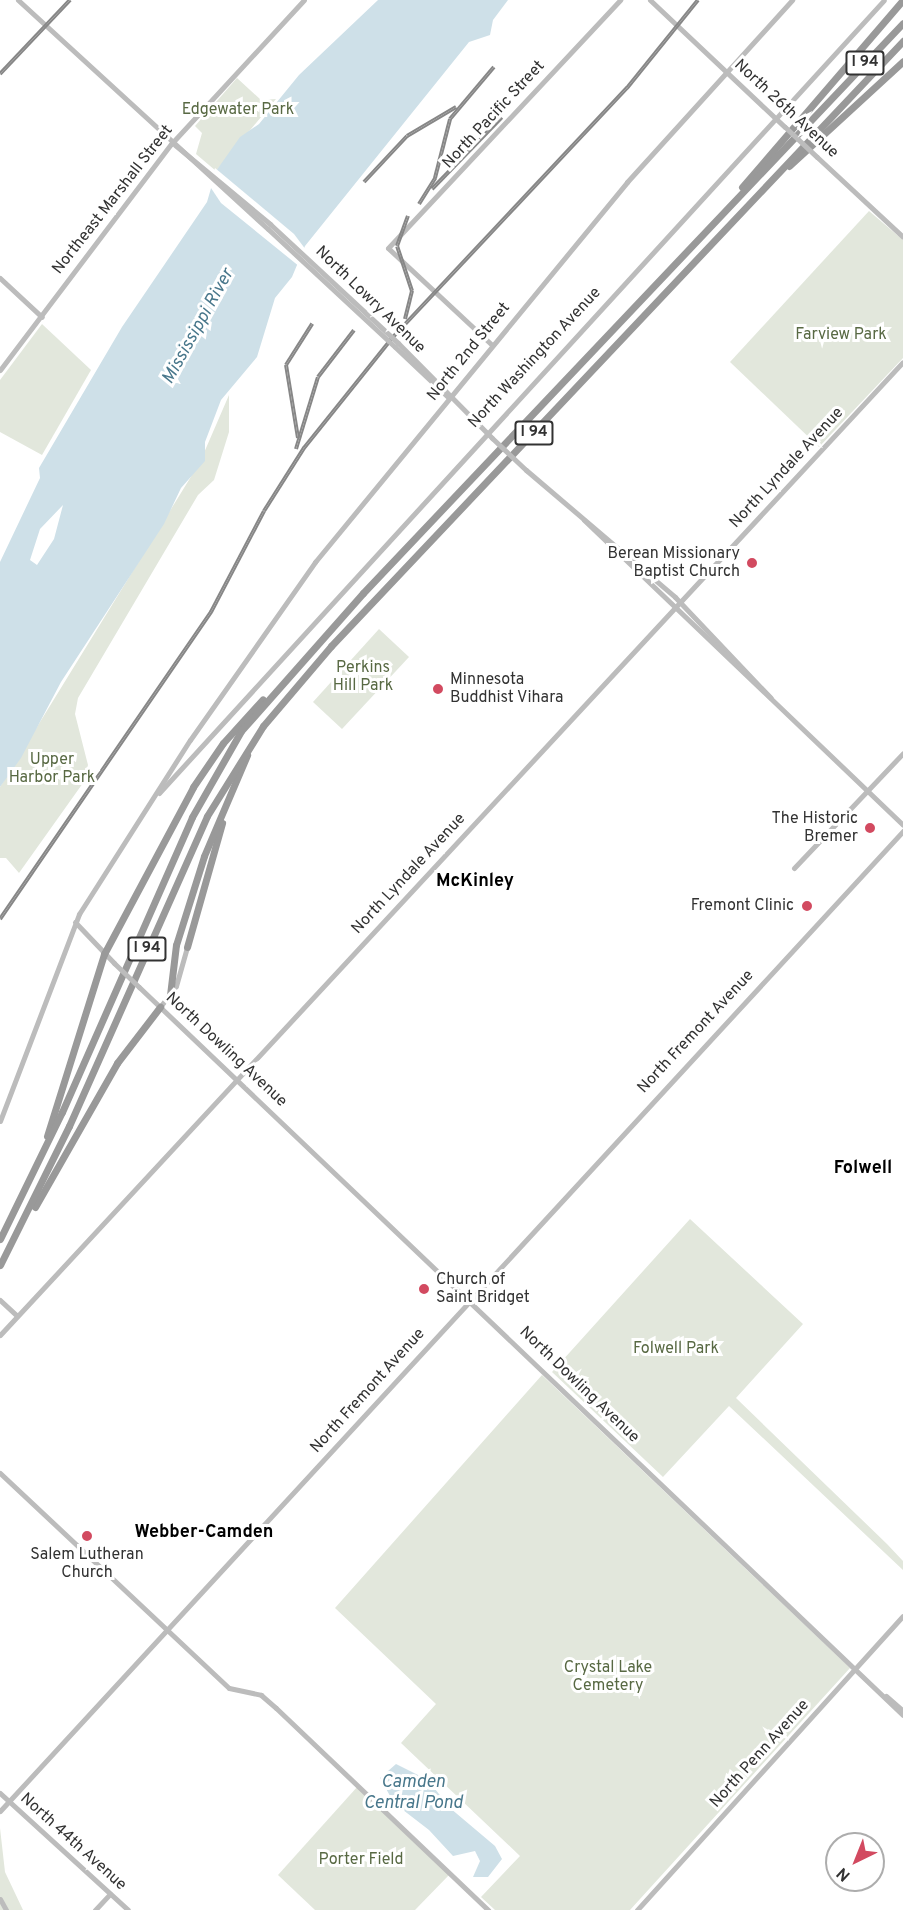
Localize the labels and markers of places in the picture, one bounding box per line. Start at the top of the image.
place label: Berean Missionary Baptist Church [607,544,740,582]
marker: Berean Missionary Baptist Church [745,556,759,570]
place label: Minnesota Buddhist Vihara [450,670,564,708]
marker: Minnesota Buddhist Vihara [431,682,445,696]
place label: The Historic Bremer [772,809,858,847]
marker: The Historic Bremer [863,821,877,835]
place label: Fremont Clinic [691,896,794,916]
marker: Fremont Clinic [798,897,816,915]
place label: Church of Saint Bridget [436,1270,530,1308]
marker: Church of Saint Bridget [417,1282,431,1296]
marker: Salem Lutheran Church [80,1529,94,1543]
place label: Salem Lutheran Church [30,1545,144,1583]

